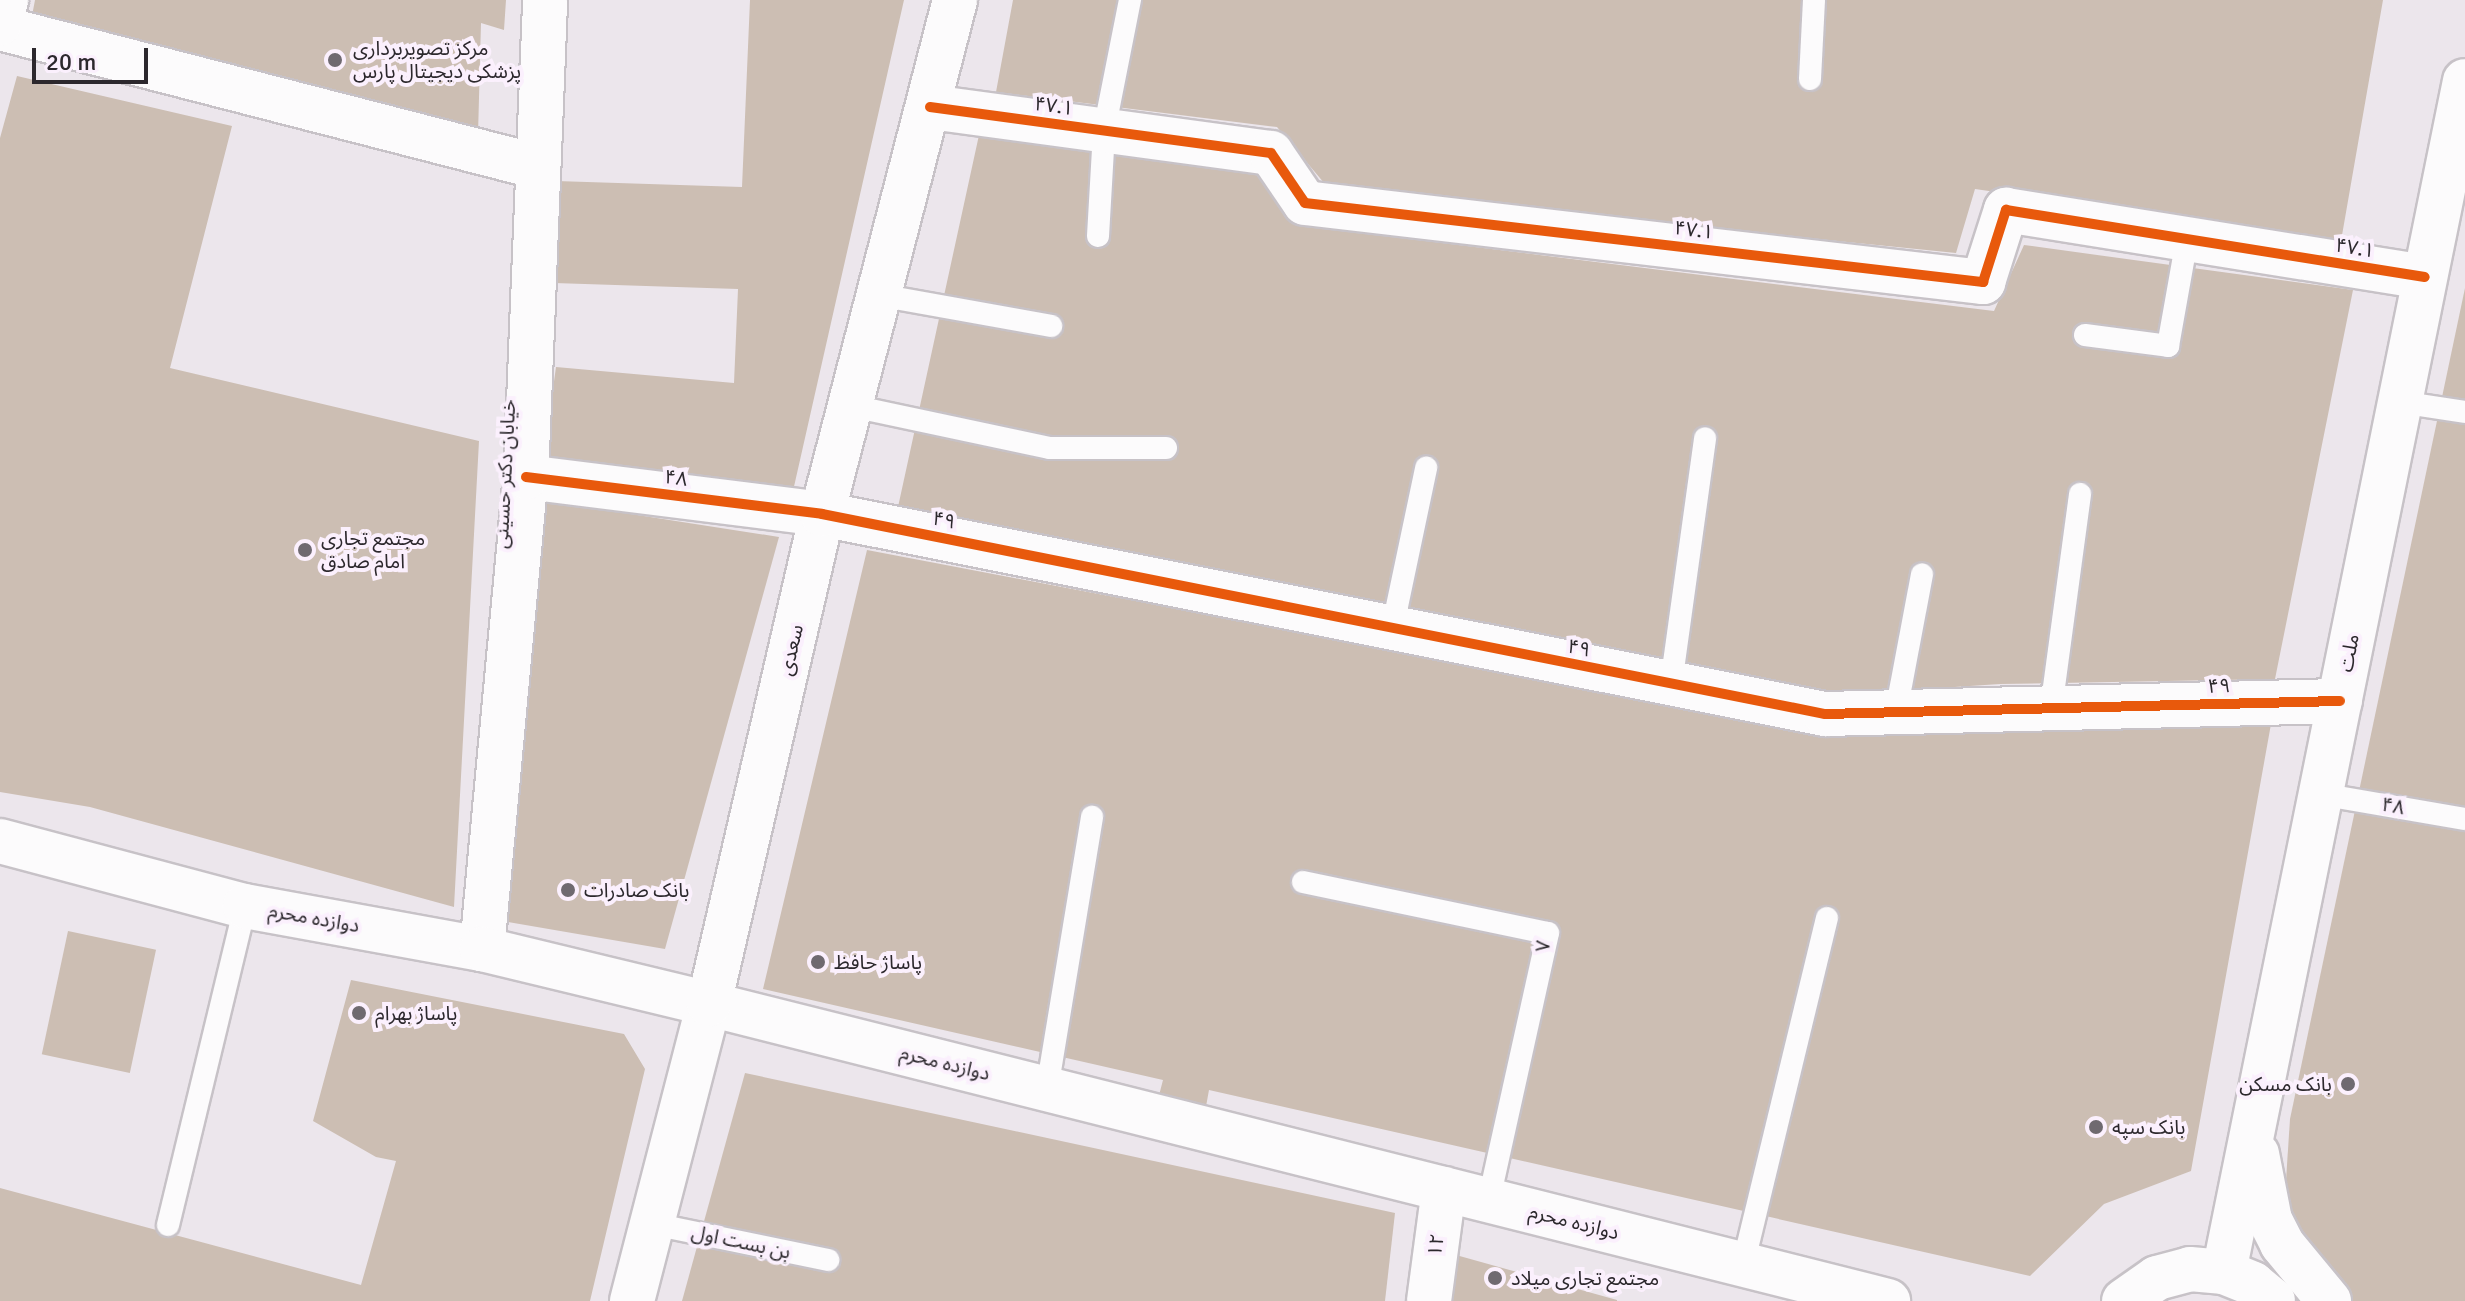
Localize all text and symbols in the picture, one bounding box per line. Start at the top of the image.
scale bar [36,32,152,82]
place label: مرکز تصویربرداری پزشکی دیجیتال پارس [353,36,521,83]
text: 20 m [46,47,96,77]
marker: مرکز تصویربرداری پزشکی دیجیتال پارس [324,49,346,71]
street label: ۴۷.۱ [1033,91,1075,121]
street label: ۴۷.۱ [1673,216,1715,244]
street label: ۴۷.۱ [2334,233,2376,263]
street label: خیابان دکتر حسینی [489,399,521,549]
street label: ۴۸ [663,465,689,491]
street label: ۴۹ [930,506,958,534]
place label: مجتمع تجاری امام صادق [321,526,425,573]
marker: مجتمع تجاری امام صادق [296,541,314,559]
street label: سعدی [773,622,809,678]
street label: ملت [2334,632,2364,674]
street label: ۴۹ [1565,634,1593,662]
street label: ۴۹ [2207,674,2231,698]
street label: ۴۸ [2380,792,2406,820]
place label: بانک صادرات [584,878,689,902]
marker: بانک صادرات [559,881,577,899]
street label: دوازده محرم [267,898,361,938]
street label: ۷ [1531,939,1555,953]
place label: پاساژ حافظ [834,950,922,974]
marker: پاساژ حافظ [809,953,827,971]
place label: پاساژ بهرام [375,1001,457,1025]
marker: پاساژ بهرام [350,1004,368,1022]
street label: دوازده محرم [897,1040,993,1086]
place label: بانک مسکن [2239,1072,2332,1096]
marker: بانک مسکن [2339,1075,2357,1093]
place label: بانک سپه [2112,1115,2185,1139]
marker: بانک سپه [2087,1118,2105,1136]
street label: دوازده محرم [1526,1199,1622,1245]
street label: بن بست اول [689,1220,793,1264]
street label: ۱۲ [1423,1232,1449,1258]
place label: مجتمع تجاری میلاد [1511,1266,1659,1290]
marker: مجتمع تجاری میلاد [1486,1269,1504,1287]

